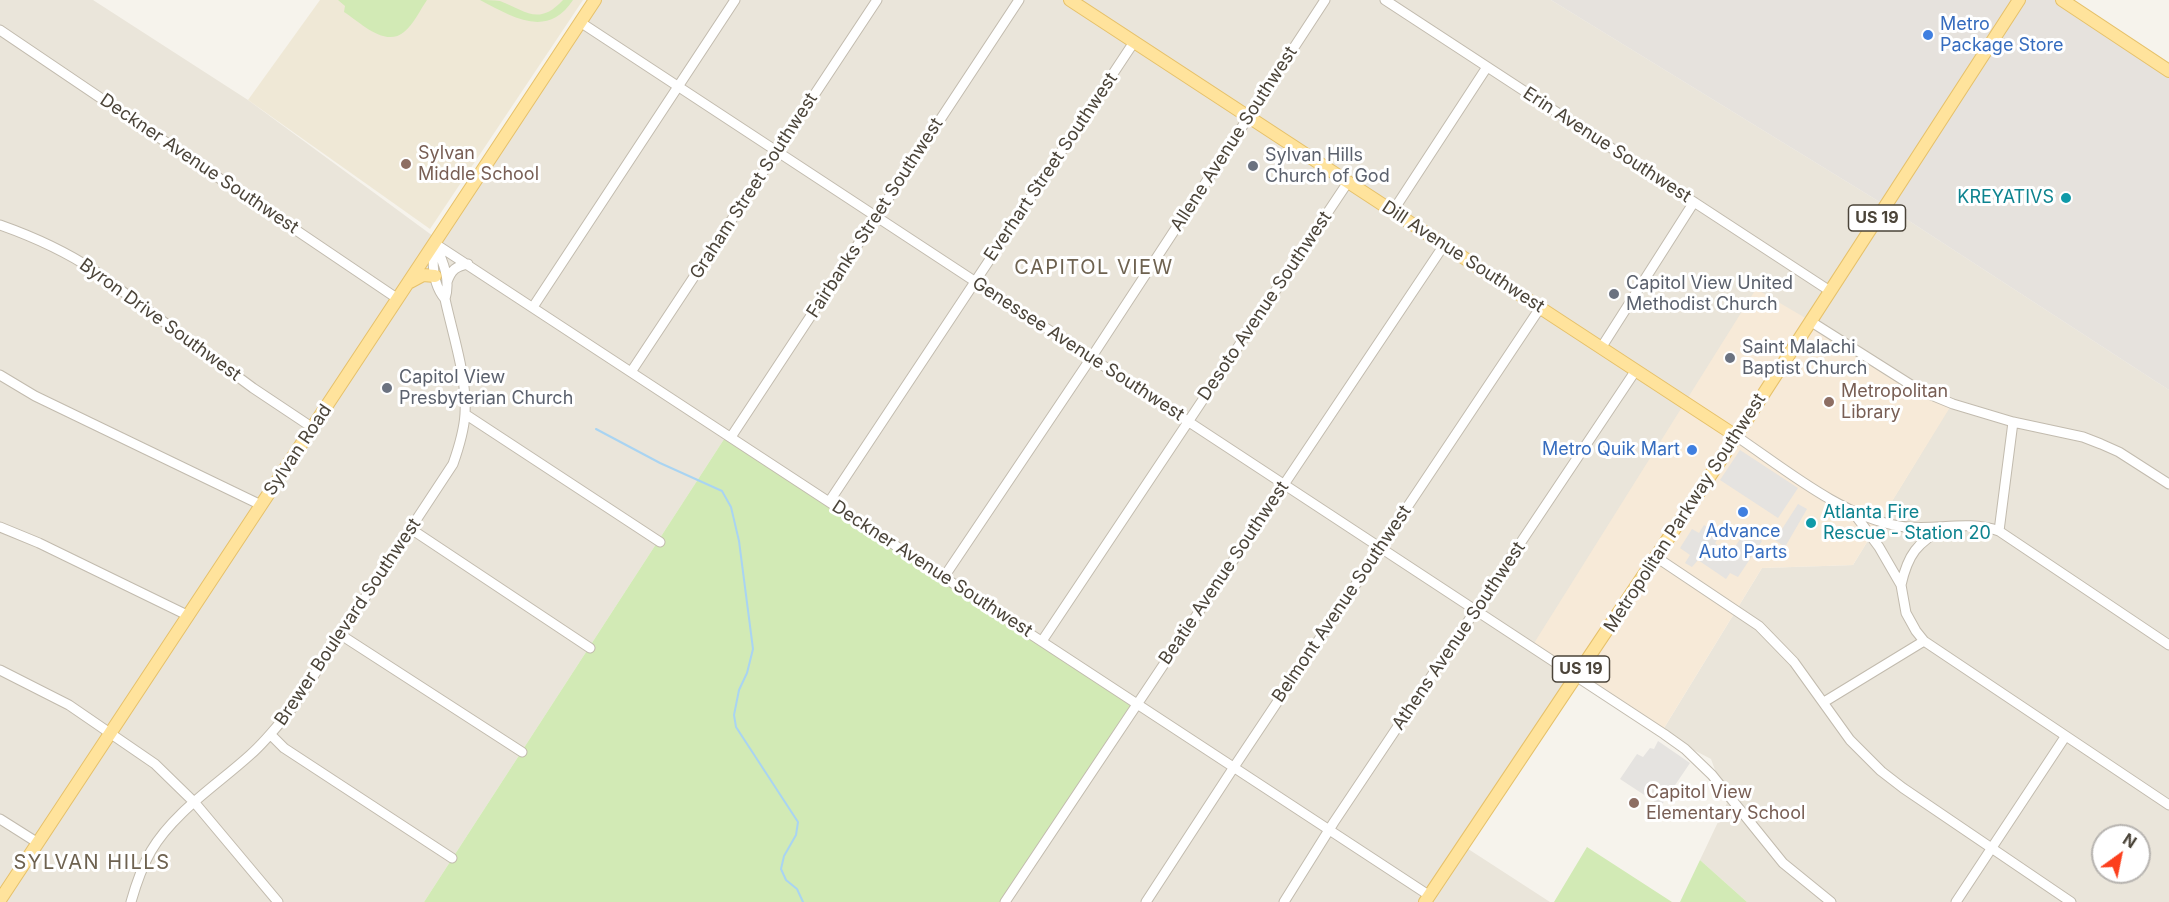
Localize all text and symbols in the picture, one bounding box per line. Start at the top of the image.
place label: Metro Package Store [1940,14,2063,57]
marker: Metro Package Store [1921,28,1935,42]
street label: Allene Avenue Southwest [1166,43,1302,235]
street label: Everhart Street Southwest [980,69,1122,265]
street label: Erin Avenue Southwest [1519,83,1695,207]
street label: Deckner Avenue Southwest [96,89,302,239]
street label: Graham Street Southwest [686,89,822,283]
street label: Fairbanks Street Southwest [802,114,948,322]
place label: Sylvan Middle School [418,143,539,186]
place label: Sylvan Hills Church of God [1265,145,1390,188]
marker: Sylvan Middle School [399,157,413,171]
marker: Sylvan Hills Church of God [1246,159,1260,173]
place label: KREYATIVS [1957,187,2054,209]
marker: KREYATIVS [2059,191,2073,205]
street label: Dill Avenue Southwest [1378,196,1548,318]
road number: US 19 [1848,205,1906,231]
street label: Desoto Avenue Southwest [1194,207,1336,405]
street label: Byron Drive Southwest [75,254,245,386]
district label: CAPITOL VIEW [1014,256,1174,280]
street label: Genessee Avenue Southwest [968,272,1188,426]
place label: Capitol View United Methodist Church [1626,273,1793,316]
marker: Capitol View United Methodist Church [1607,287,1621,301]
place label: Saint Malachi Baptist Church [1742,337,1867,380]
marker: Saint Malachi Baptist Church [1723,351,1737,365]
place label: Capitol View Presbyterian Church [399,367,573,410]
marker: Capitol View Presbyterian Church [380,381,394,395]
place label: Metropolitan Library [1841,381,1948,424]
street label: Metropolitan Parkway Southwest [1600,390,1770,636]
marker: Metropolitan Library [1822,395,1836,409]
street label: Sylvan Road [260,400,336,500]
place label: Metro Quik Mart [1542,439,1680,461]
marker: Metro Quik Mart [1685,443,1699,457]
street label: Beatie Avenue Southwest [1155,477,1293,669]
street label: Deckner Avenue Southwest [828,496,1036,642]
street label: Belmont Avenue Southwest [1268,501,1416,707]
place label: Atlanta Fire Rescue - Station 20 [1823,502,1991,544]
marker: Advance Auto Parts [1736,505,1750,519]
street label: Brewer Boulevard Southwest [270,514,426,730]
marker: Atlanta Fire Rescue - Station 20 [1804,516,1818,530]
place label: Advance Auto Parts [1699,521,1787,564]
street label: Athens Avenue Southwest [1388,538,1530,734]
road number: US 19 [1552,656,1610,682]
place label: Capitol View Elementary School [1646,782,1805,824]
marker: Capitol View Elementary School [1627,796,1641,810]
north arrow [2091,824,2151,884]
text: N [2119,829,2140,852]
district label: SYLVAN HILLS [14,851,170,875]

